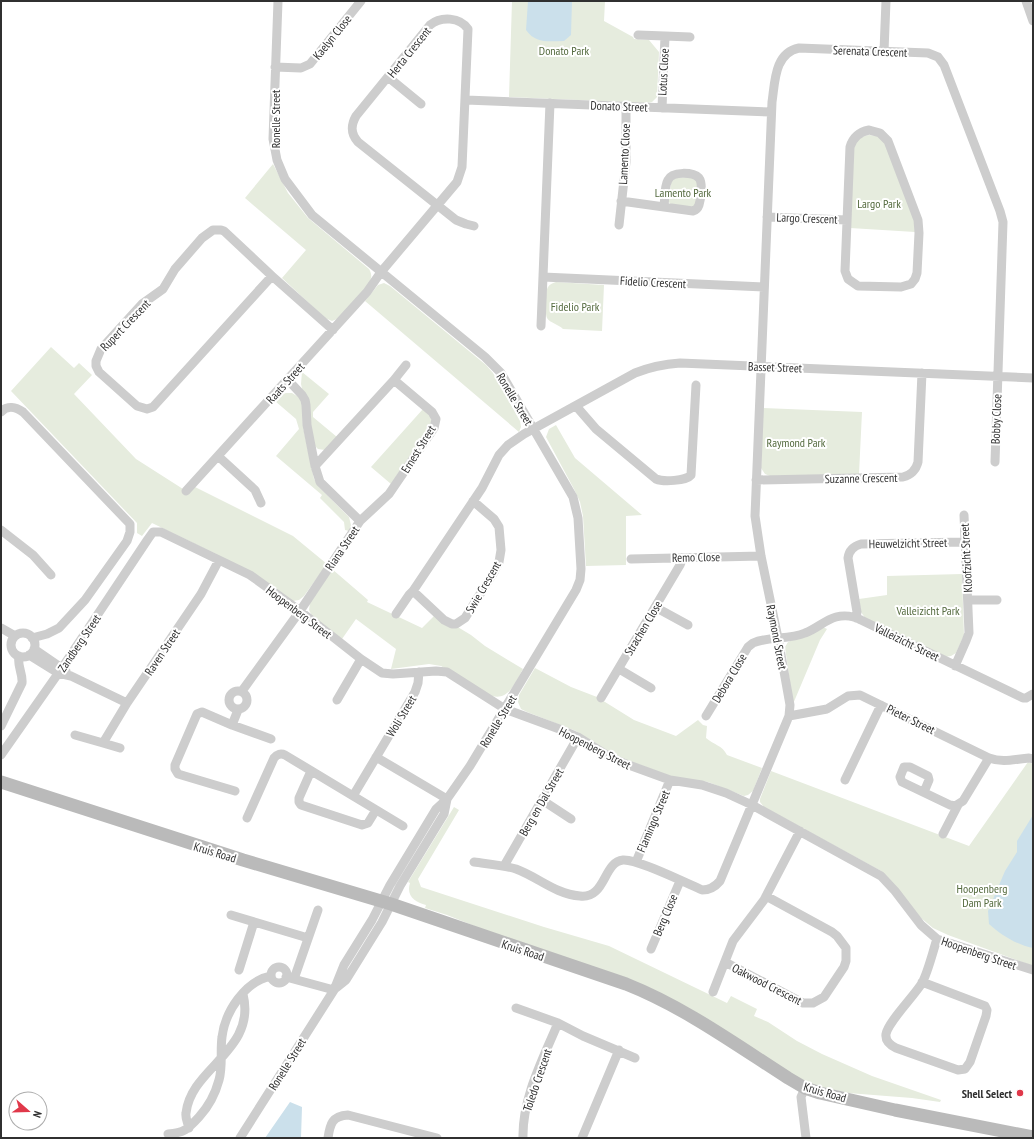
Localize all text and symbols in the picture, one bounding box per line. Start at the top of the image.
street label: Kaelyn Close [309,12,355,62]
street label: Herta Crescent [384,23,434,80]
street label: Serenata Crescent [833,42,908,60]
park label: Donato Park [539,43,589,58]
street label: Lotus Close [654,48,672,96]
street label: Ronelle Street [268,89,283,148]
street label: Donato Street [590,98,649,115]
street label: Lamento Close [615,123,633,185]
park label: Lamento Park [655,185,712,200]
park label: Largo Park [857,196,901,211]
street label: Largo Crescent [776,209,838,227]
street label: Fidelio Crescent [620,273,687,291]
street label: Rupert Crescent [97,296,154,354]
park label: Fidelio Park [551,299,600,314]
street label: Raats Street [263,359,308,407]
street label: Basset Street [748,359,803,375]
street label: Ronelle Street [493,370,537,429]
street label: Bobby Close [988,394,1004,444]
street label: Ernest Street [397,422,439,476]
park label: Raymond Park [767,435,826,450]
street label: Suzanne Crescent [825,470,898,486]
street label: Riana Street [322,522,363,573]
street label: Kloofzicht Street [957,522,975,593]
street label: Heuwelzicht Street [869,535,948,551]
street label: Remo Close [672,549,720,565]
street label: Swie Crescent [462,558,504,616]
street label: Hoopenberg Street [263,582,335,642]
street label: Strachen Close [621,598,665,658]
street label: Raymond Street [763,603,791,671]
park label: Valleizicht Park [895,603,960,618]
street label: Zandberg Street [54,611,104,675]
street label: Valleizicht Street [871,619,942,664]
street label: Raven Street [141,625,183,678]
street label: Debora Close [708,651,750,705]
street label: Ronelle Street [476,691,520,750]
street label: Woli Street [383,692,420,739]
street label: Pieter Street [884,701,938,737]
street label: Hoopenberg Street [557,724,634,773]
street label: Berg en Dal Street [516,765,567,839]
street label: Flamingo Street [633,787,673,854]
street label: Kruis Road [192,838,238,866]
park label: Hoopenberg Dam Park [957,881,1007,910]
street label: Berg Close [649,892,681,938]
street label: Hoopenberg Street [940,933,1019,973]
street label: Kruis Road [500,936,546,964]
street label: Oakwood Crescent [730,960,805,1008]
street label: Ronelle Street [265,1035,309,1093]
street label: Toledo Crescent [519,1046,555,1113]
street label: Kruis Road [802,1079,848,1105]
place label: Shell Select [962,1086,1013,1101]
marker: Shell Select [1015,1088,1025,1098]
north arrow [8,1091,48,1131]
text: N [30,1109,45,1120]

